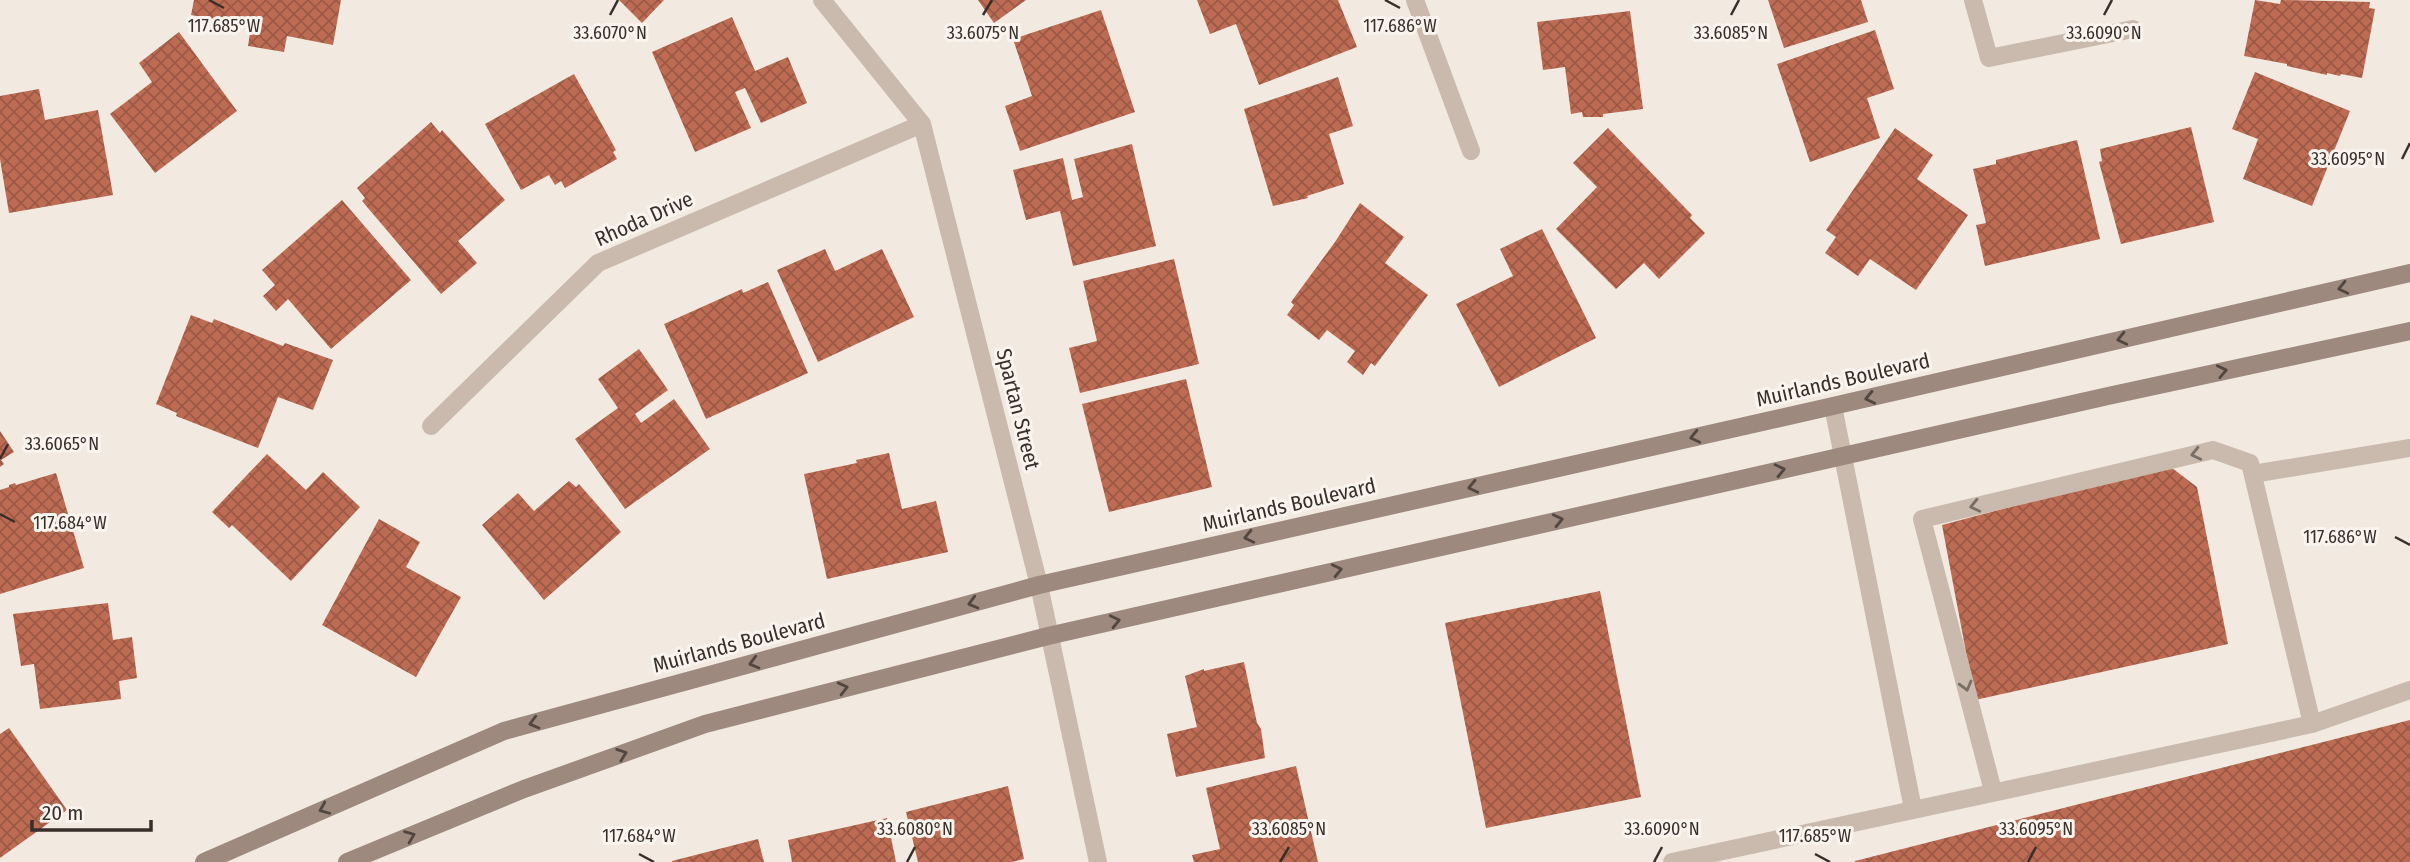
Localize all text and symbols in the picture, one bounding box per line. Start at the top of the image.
text: 117.685°W [188,15,261,37]
text: 117.686°W [1363,15,1437,37]
text: 33.6070°N [573,22,647,44]
text: 33.6075°N [947,22,1019,44]
text: 33.6085°N [1694,22,1768,44]
text: 33.6090°N [2066,22,2142,44]
text: 33.6095°N [2311,148,2385,170]
street label: Rhoda Drive [591,186,697,252]
one-way arrow [2338,280,2350,295]
one-way arrow [2116,331,2128,346]
street label: Spartan Street [990,346,1046,472]
street label: Muirlands Boulevard [1754,347,1932,413]
one-way arrow [2216,365,2228,380]
one-way arrow [1865,389,1877,404]
one-way arrow [1689,429,1701,444]
text: 33.6065°N [25,433,99,455]
one-way arrow [2190,446,2202,460]
one-way arrow [1774,463,1786,478]
street label: Muirlands Boulevard [1200,472,1378,538]
one-way arrow [1467,479,1479,493]
one-way arrow [1969,498,1981,512]
text: 117.684°W [33,512,107,534]
one-way arrow [1552,514,1564,528]
text: 117.686°W [2303,526,2377,548]
one-way arrow [1243,529,1255,544]
one-way arrow [1330,564,1342,578]
one-way arrow [967,595,979,609]
street label: Muirlands Boulevard [650,608,828,678]
one-way arrow [1109,614,1121,629]
one-way arrow [748,654,760,669]
one-way arrow [1958,680,1972,692]
one-way arrow [837,682,849,696]
one-way arrow [528,715,540,729]
one-way arrow [615,748,627,762]
scale bar [32,788,150,832]
text: 20 m [42,800,83,826]
one-way arrow [319,801,331,815]
text: 33.6080°N [877,818,953,840]
text: 33.6085°N [1252,818,1326,840]
text: 33.6090°N [1624,818,1700,840]
text: 33.6095°N [1999,818,2073,840]
text: 117.684°W [602,825,676,847]
text: 117.685°W [1779,825,1852,847]
one-way arrow [402,830,415,844]

